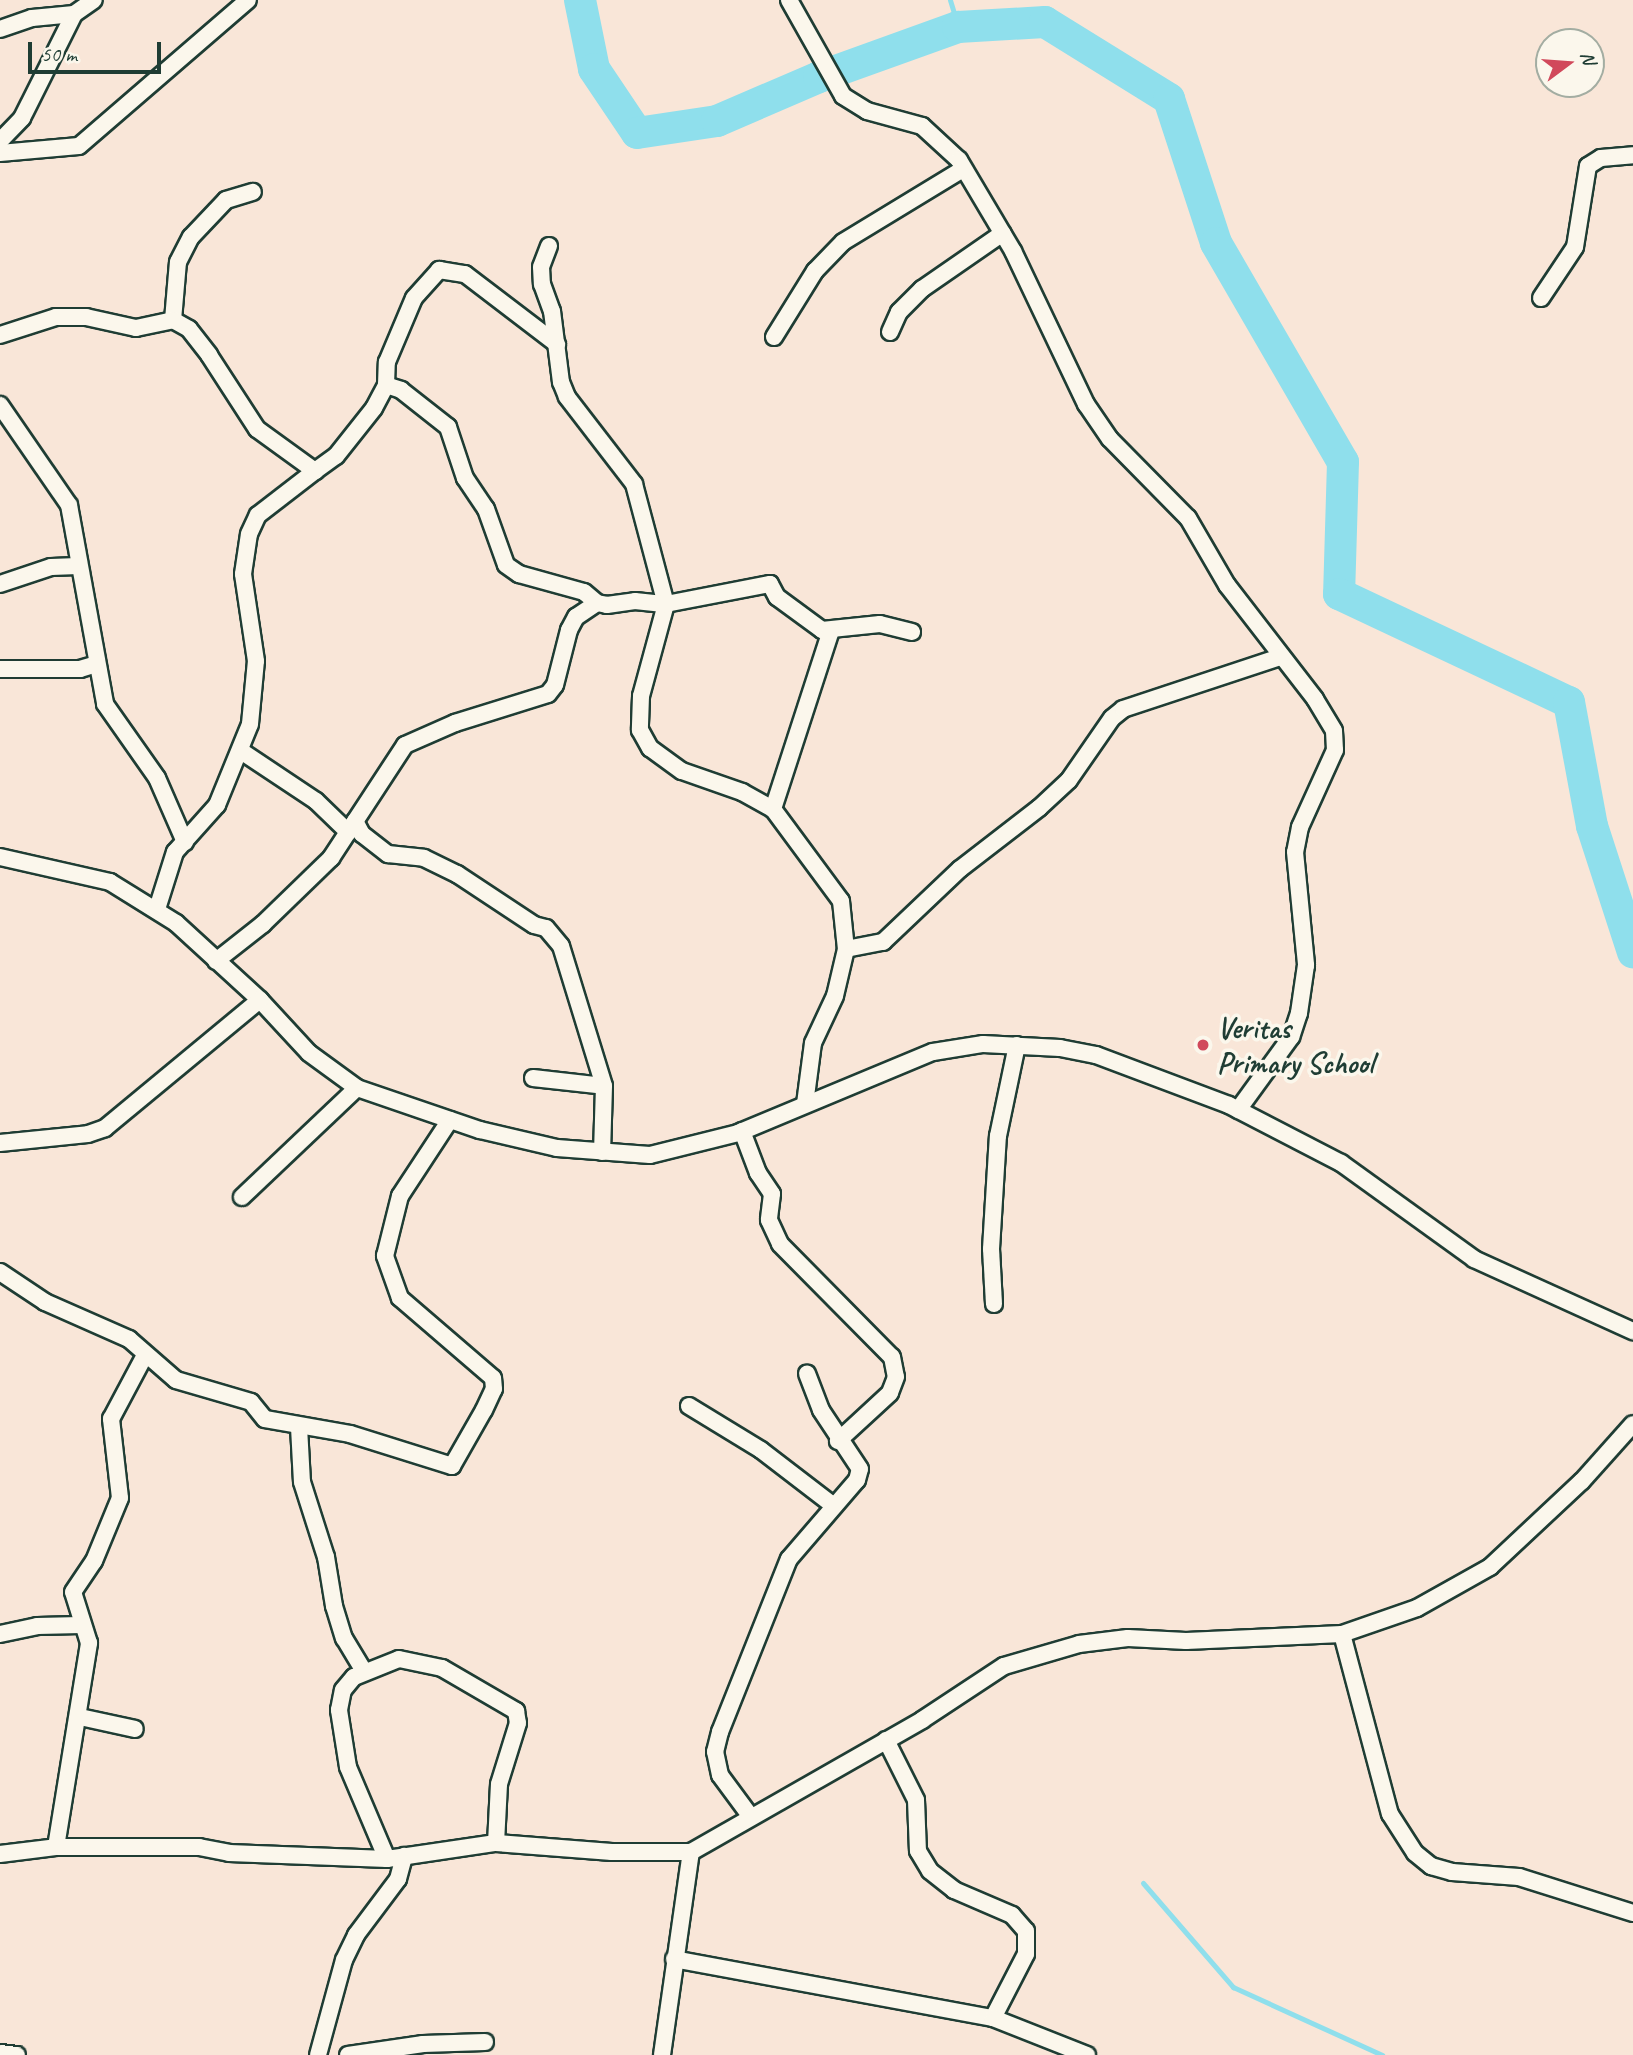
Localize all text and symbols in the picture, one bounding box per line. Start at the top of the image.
scale bar [32,28,164,72]
north arrow [1535,28,1605,98]
text: 50 m [41,41,77,67]
text: N [1575,49,1601,67]
place label: Veritas Primary School [1217,1010,1373,1080]
marker: Veritas Primary School [1195,1037,1211,1053]

